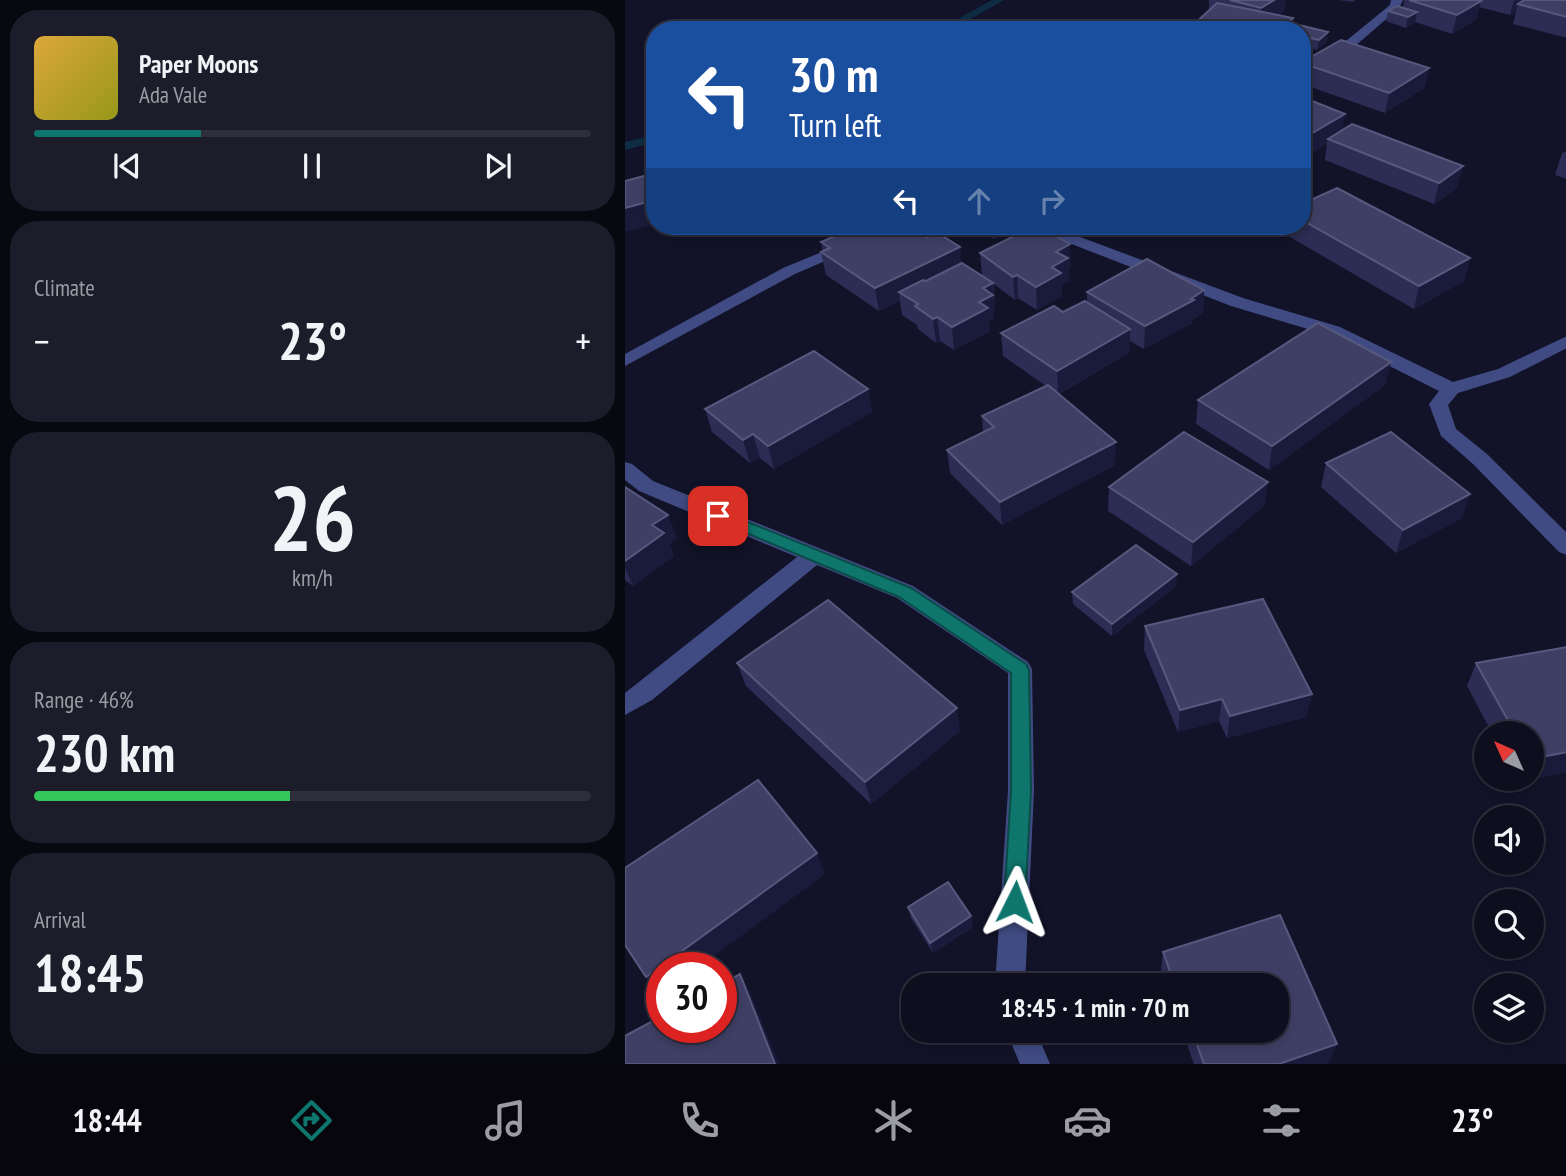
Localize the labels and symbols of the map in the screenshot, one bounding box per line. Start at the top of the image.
pin [688,486,748,546]
north arrow [1474,721,1544,791]
position arrow [978,865,1052,939]
speed limit sign: 30 [646,952,737,1043]

